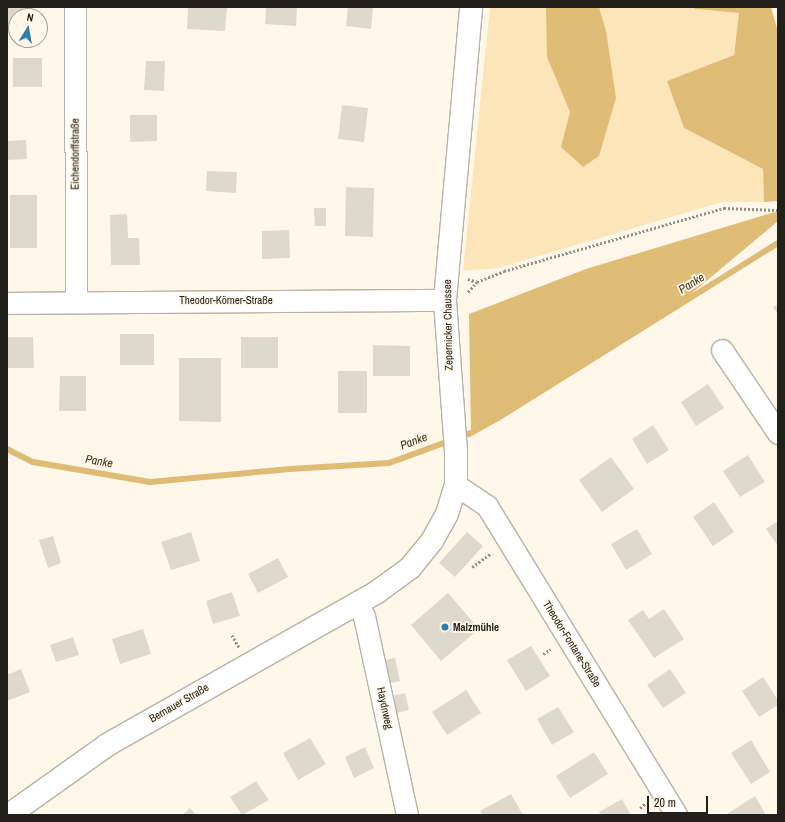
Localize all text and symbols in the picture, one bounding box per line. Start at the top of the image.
north arrow [8,8,48,48]
text: N [26,10,35,25]
street label: Eichendorffstraße [68,118,82,190]
water label: Panke [676,271,708,297]
street label: Zepernicker Chaussee [441,279,455,371]
street label: Theodor-Körner-Straße [179,293,273,307]
water label: Panke [398,430,430,454]
water label: Panke [84,452,114,472]
street label: Theodor-Fontane-Straße [540,598,604,690]
place label: Malzmühle [453,620,499,634]
marker: Malzmühle [440,622,450,632]
street label: Bernauer Straße [147,681,211,725]
street label: Haydnweg [374,686,396,730]
scale bar [649,788,710,814]
text: 20 m [654,795,676,811]

